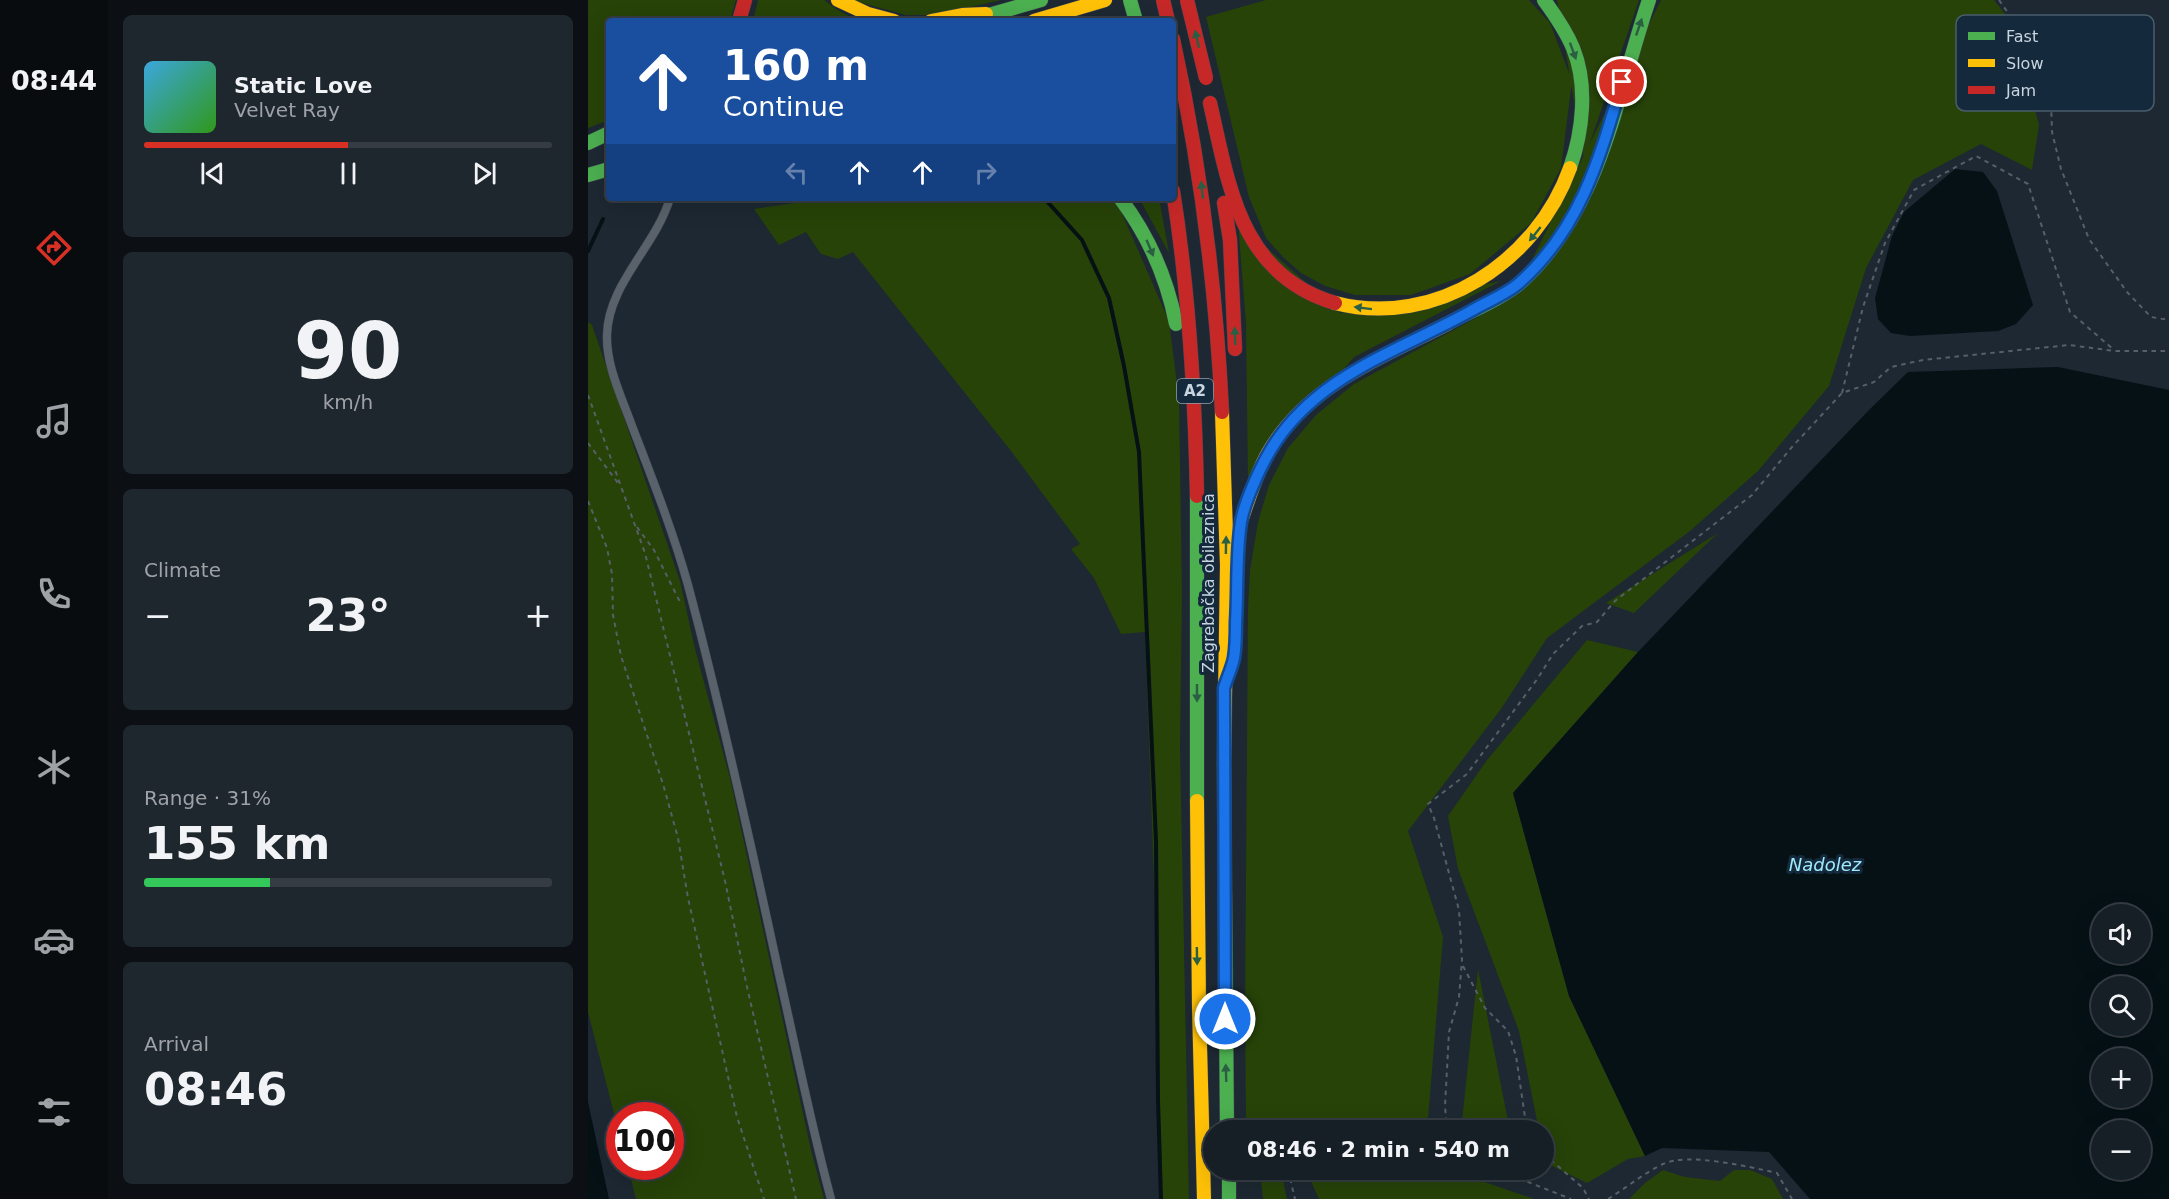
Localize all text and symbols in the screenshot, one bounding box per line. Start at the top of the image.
legend [1956,15,2154,111]
one-way arrow [1635,18,1645,36]
text: Fast [2006,27,2038,46]
one-way arrow [1191,30,1201,48]
text: 160 m [723,41,869,90]
icon: ahead [624,42,702,120]
one-way arrow [1568,42,1578,60]
text: Slow [2006,54,2043,73]
pin [1596,56,1647,107]
text: 08:44 [11,65,97,96]
icon: arrive [1605,65,1638,98]
text: Static Love [234,73,372,98]
text: Jam [2005,81,2036,100]
text: Continue [723,91,844,122]
text: Velvet Ray [234,98,340,122]
icon: left [780,156,813,189]
icon: ahead [843,156,876,189]
icon: ahead [906,156,939,189]
icon: right [969,156,1002,189]
icon: previous [196,157,229,190]
icon: pause [332,157,365,190]
icon: next [468,157,501,190]
one-way arrow [1198,181,1207,200]
one-way arrow [1529,226,1542,241]
icon: directions [33,227,75,269]
one-way arrow [1145,239,1155,257]
one-way arrow [1353,303,1372,312]
text: 90 [294,306,402,396]
one-way arrow [1230,327,1239,346]
road number: A2 [1177,379,1213,403]
text: km/h [323,390,373,414]
icon: music [33,400,75,442]
street label: Zagrebačka obilaznica [1199,493,1218,673]
one-way arrow [1221,536,1231,555]
text: Climate [144,558,221,582]
icon: phone [33,573,75,615]
text: 23° [305,589,391,642]
text: − [144,596,172,635]
text: + [524,596,552,635]
one-way arrow [1192,684,1202,703]
icon: climate [33,746,75,788]
text: Range · 31% [144,786,271,810]
text: 155 km [144,817,330,870]
water label: Nadolez [1789,854,1862,875]
map controls [2091,904,2151,1180]
button: sound [2091,904,2151,964]
icon: car [33,919,75,961]
one-way arrow [1192,946,1202,965]
button: search [2091,976,2151,1036]
position arrow [1193,987,1257,1051]
text: Arrival [144,1032,209,1056]
button: + [2091,1048,2151,1108]
text: 08:46 [144,1063,287,1116]
one-way arrow [1221,1063,1230,1082]
icon: filters [33,1091,75,1133]
speed limit sign: 100 [606,1102,684,1180]
button: − [2091,1120,2151,1180]
text: 08:46 · 2 min · 540 m [1247,1137,1510,1162]

